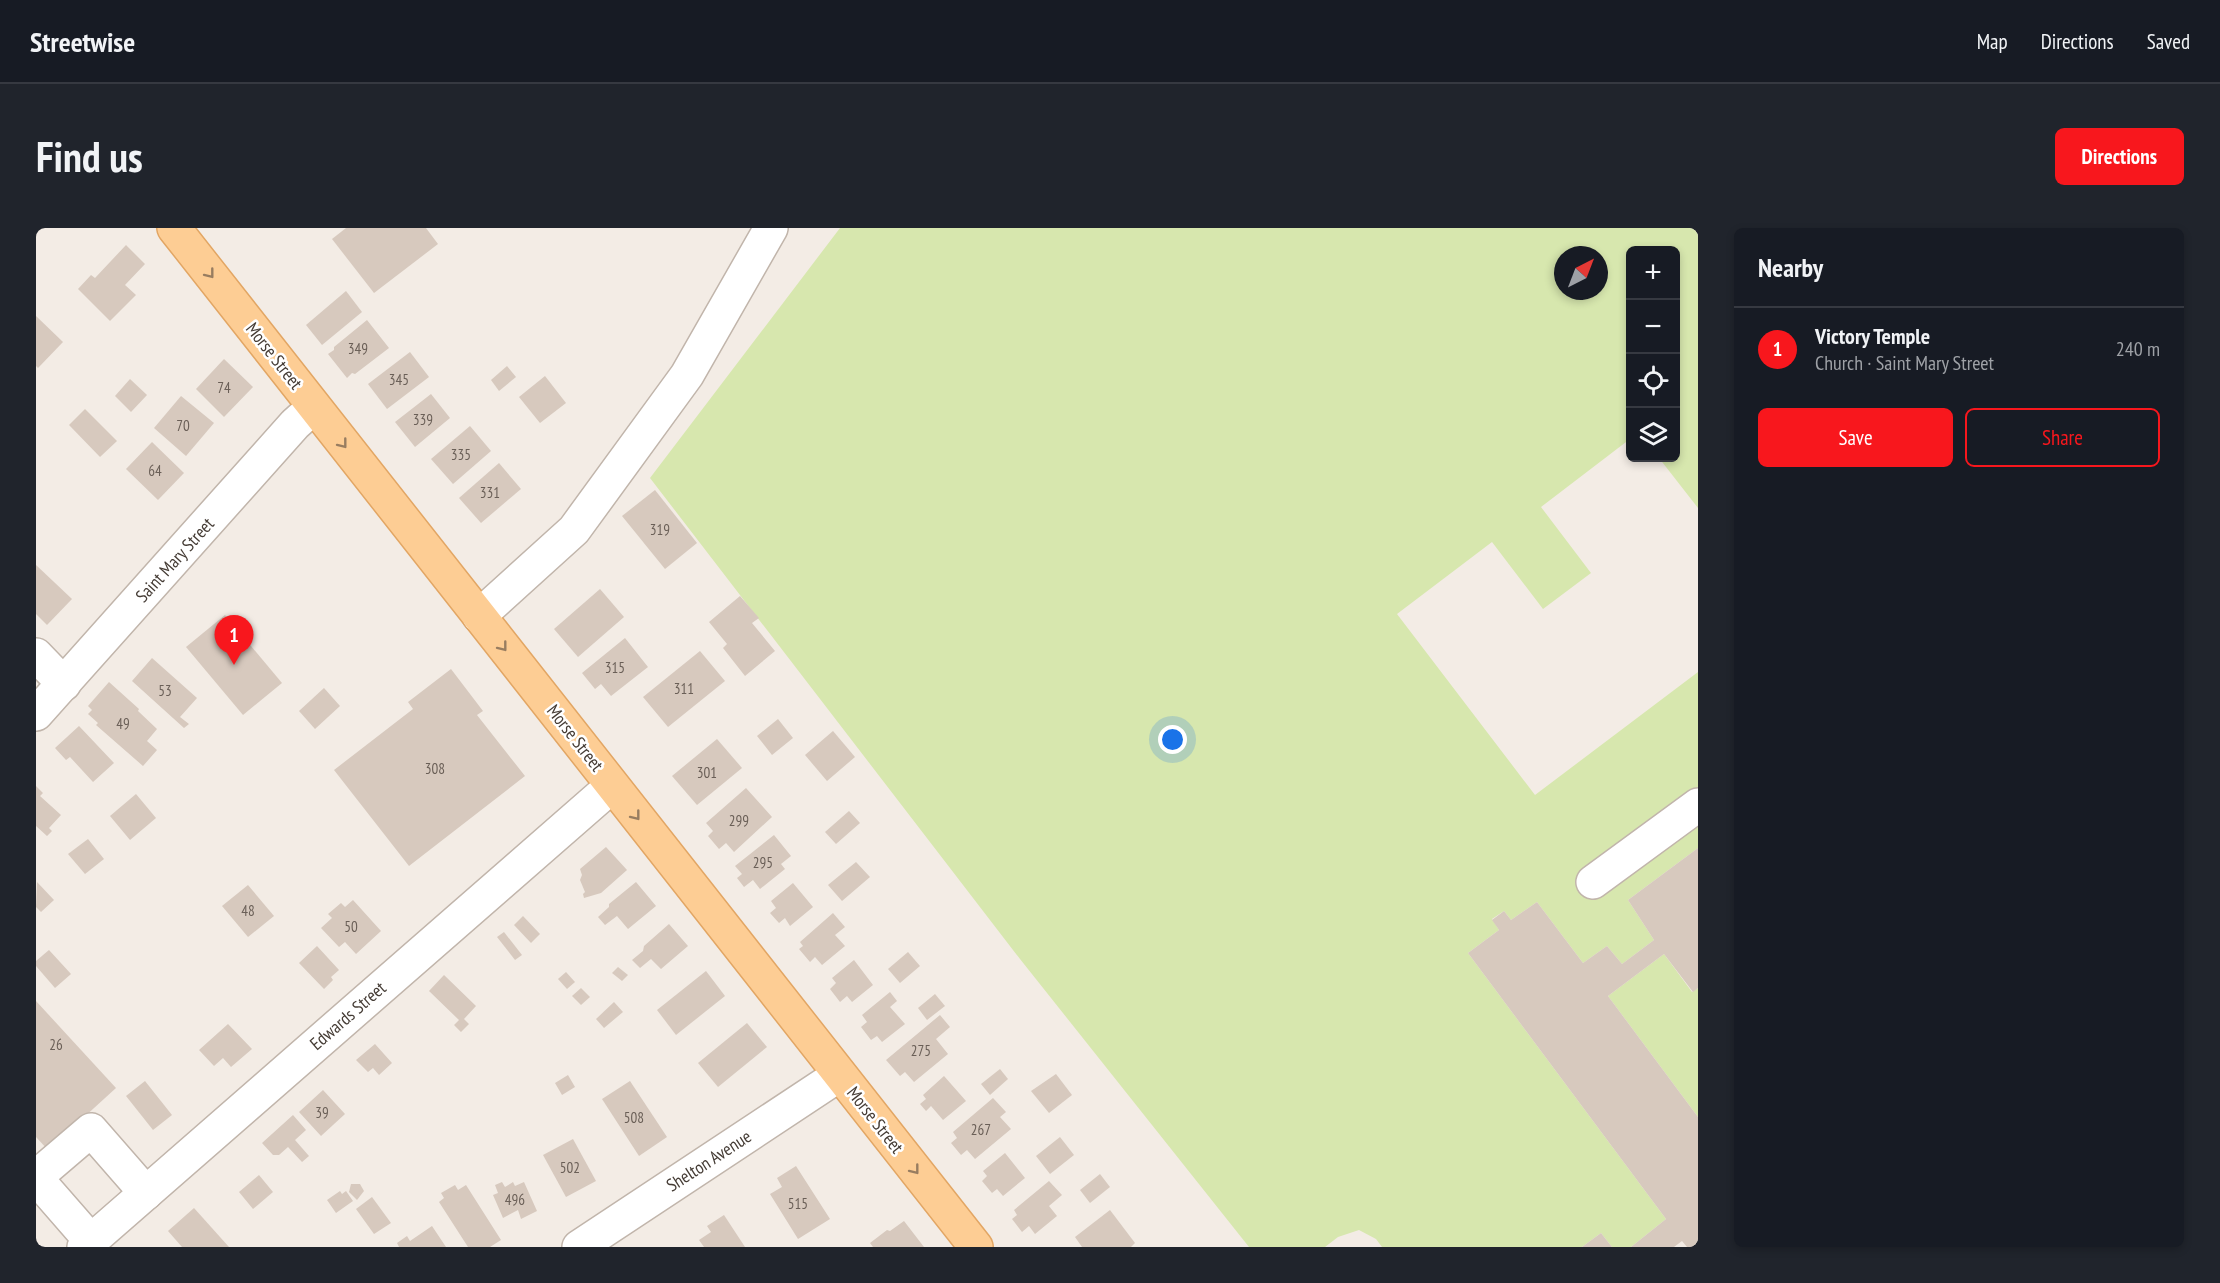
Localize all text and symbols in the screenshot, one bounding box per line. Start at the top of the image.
text: Streetwise [30,23,135,60]
text: Map [1977,28,2008,55]
text: Directions [2041,28,2114,55]
text: Saved [2147,28,2190,55]
button: Directions [2055,128,2184,185]
text: Find us [36,129,143,184]
north arrow [1554,246,1608,300]
map controls [1626,246,1680,462]
button: + [1626,246,1680,300]
text: Nearby [1758,251,1823,284]
one-way arrow [202,267,213,278]
button: − [1626,300,1680,354]
street label: Morse Street [241,318,308,394]
text: Victory Temple [1815,322,1930,350]
text: 1 [1773,336,1782,362]
text: 240 m [2116,336,2160,362]
house number: 349 [348,339,368,358]
text: Church · Saint Mary Street [1815,350,1994,376]
button: locate [1626,354,1680,408]
house number: 345 [389,370,409,389]
house number: 74 [217,378,231,397]
button: layers [1626,408,1680,462]
button: Save [1758,408,1953,467]
button: Share [1965,408,2160,467]
house number: 339 [413,410,433,429]
house number: 70 [176,416,190,435]
one-way arrow [336,437,347,448]
house number: 335 [451,445,471,464]
house number: 64 [148,461,162,480]
house number: 331 [480,483,500,502]
street label: Saint Mary Street [130,512,219,607]
house number: 319 [650,520,670,539]
pin: 1 [214,616,254,665]
one-way arrow [495,640,506,651]
house number: 315 [605,658,625,677]
house number: 311 [674,679,694,698]
house number: 53 [158,681,172,700]
street label: Morse Street [542,700,609,776]
house number: 49 [116,714,130,733]
your location [1158,725,1187,754]
house number: 308 [425,759,445,778]
house number: 301 [697,763,717,782]
one-way arrow [629,810,640,821]
house number: 299 [729,811,749,830]
house number: 295 [753,853,773,872]
house number: 48 [241,901,255,920]
house number: 50 [344,917,358,936]
street label: Edwards Street [305,976,390,1055]
house number: 26 [49,1035,63,1054]
house number: 275 [911,1041,931,1060]
street label: Morse Street [842,1082,909,1158]
house number: 39 [315,1103,329,1122]
house number: 508 [624,1108,644,1127]
house number: 267 [971,1120,991,1139]
street label: Shelton Avenue [662,1125,755,1197]
house number: 502 [560,1158,580,1177]
one-way arrow [908,1164,919,1175]
house number: 496 [505,1190,525,1209]
house number: 515 [788,1194,808,1213]

